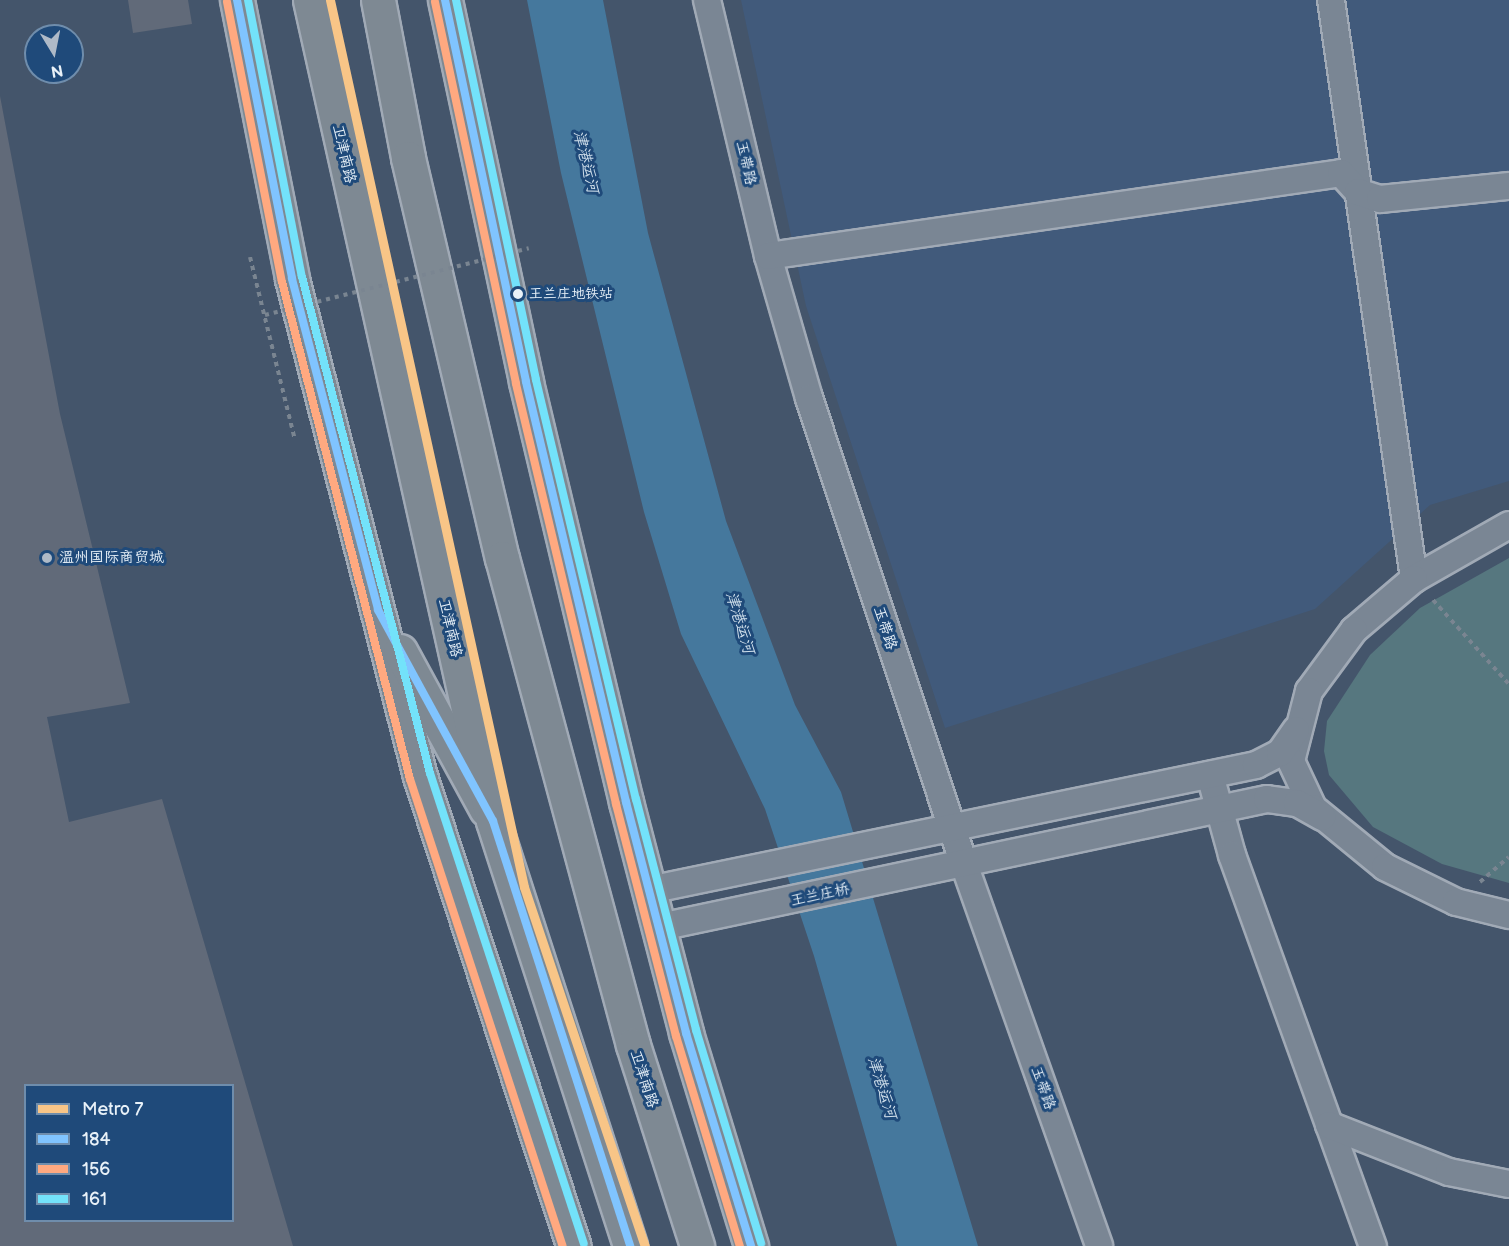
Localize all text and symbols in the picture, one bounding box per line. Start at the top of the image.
north arrow [24,24,84,84]
text: N [49,60,64,81]
street label: 卫津南路 [328,123,360,185]
water label: 津港运河 [568,129,602,195]
street label: 玉带路 [732,139,760,187]
place label: 王兰庄地铁站 [529,286,613,302]
marker: 王兰庄地铁站 [512,288,524,300]
place label: 温州国际商贸城 [59,549,164,567]
marker: 温州国际商贸城 [40,551,54,565]
water label: 津港运河 [720,590,758,656]
street label: 卫津南路 [434,597,466,659]
street label: 玉带路 [869,604,901,652]
street label: 王兰庄桥 [789,880,851,910]
street label: 卫津南路 [626,1048,662,1110]
water label: 津港运河 [862,1055,900,1121]
street label: 玉带路 [1027,1064,1059,1112]
legend [24,1084,234,1222]
text: Metro 7 [82,1099,143,1120]
text: 184 [82,1129,110,1150]
text: 156 [82,1159,110,1180]
text: 161 [82,1189,107,1210]

